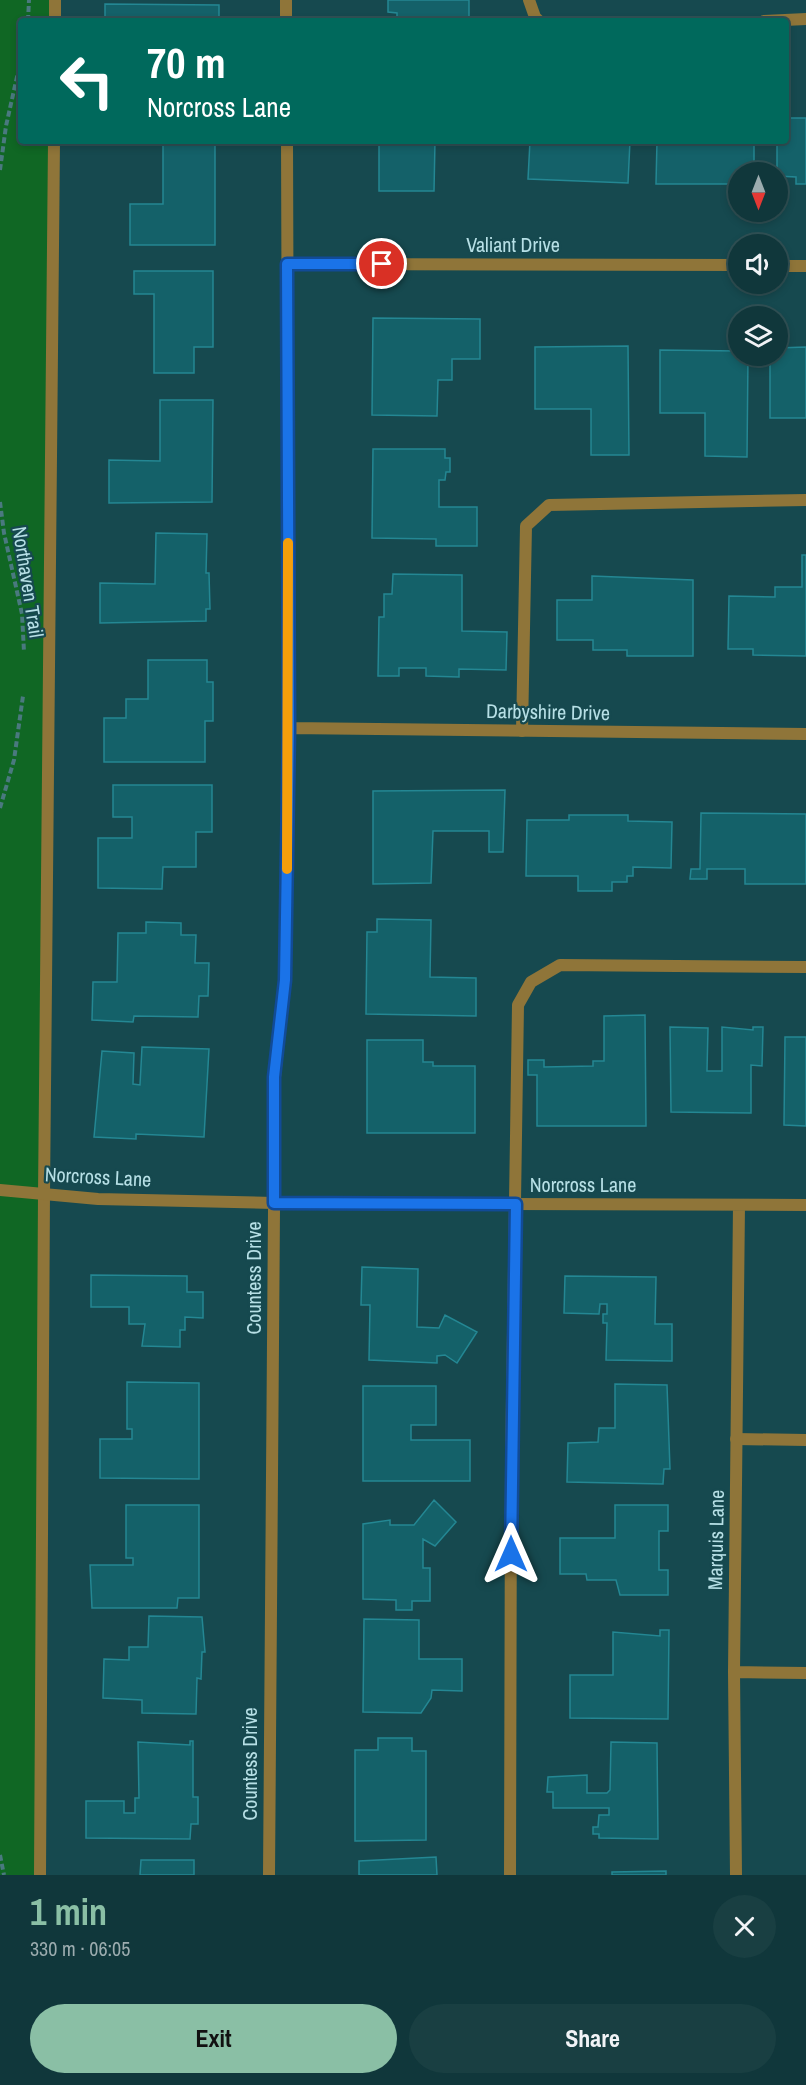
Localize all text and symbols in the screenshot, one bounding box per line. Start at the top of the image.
text: 70 m [147,35,226,91]
icon: left [48,42,126,120]
text: Norcross Lane [147,89,291,125]
north arrow [728,162,788,222]
map controls [728,162,788,366]
street label: Valiant Drive [466,231,560,258]
button: sound [728,234,788,294]
pin [356,238,407,289]
icon: arrive [365,247,398,280]
button: layers [728,306,788,366]
street label: Northaven Trail [6,524,51,639]
street label: Darbyshire Drive [486,697,610,726]
street label: Norcross Lane [44,1160,152,1193]
street label: Norcross Lane [530,1171,636,1198]
street label: Countess Drive [240,1221,267,1335]
street label: Marquis Lane [701,1490,730,1590]
position arrow [479,1522,543,1586]
street label: Countess Drive [236,1707,263,1821]
text: 1 min [30,1888,107,1936]
button: close [713,1895,776,1958]
text: 330 m · 06:05 [30,1935,130,1962]
button: Exit [30,2004,397,2073]
button: Share [409,2004,776,2073]

